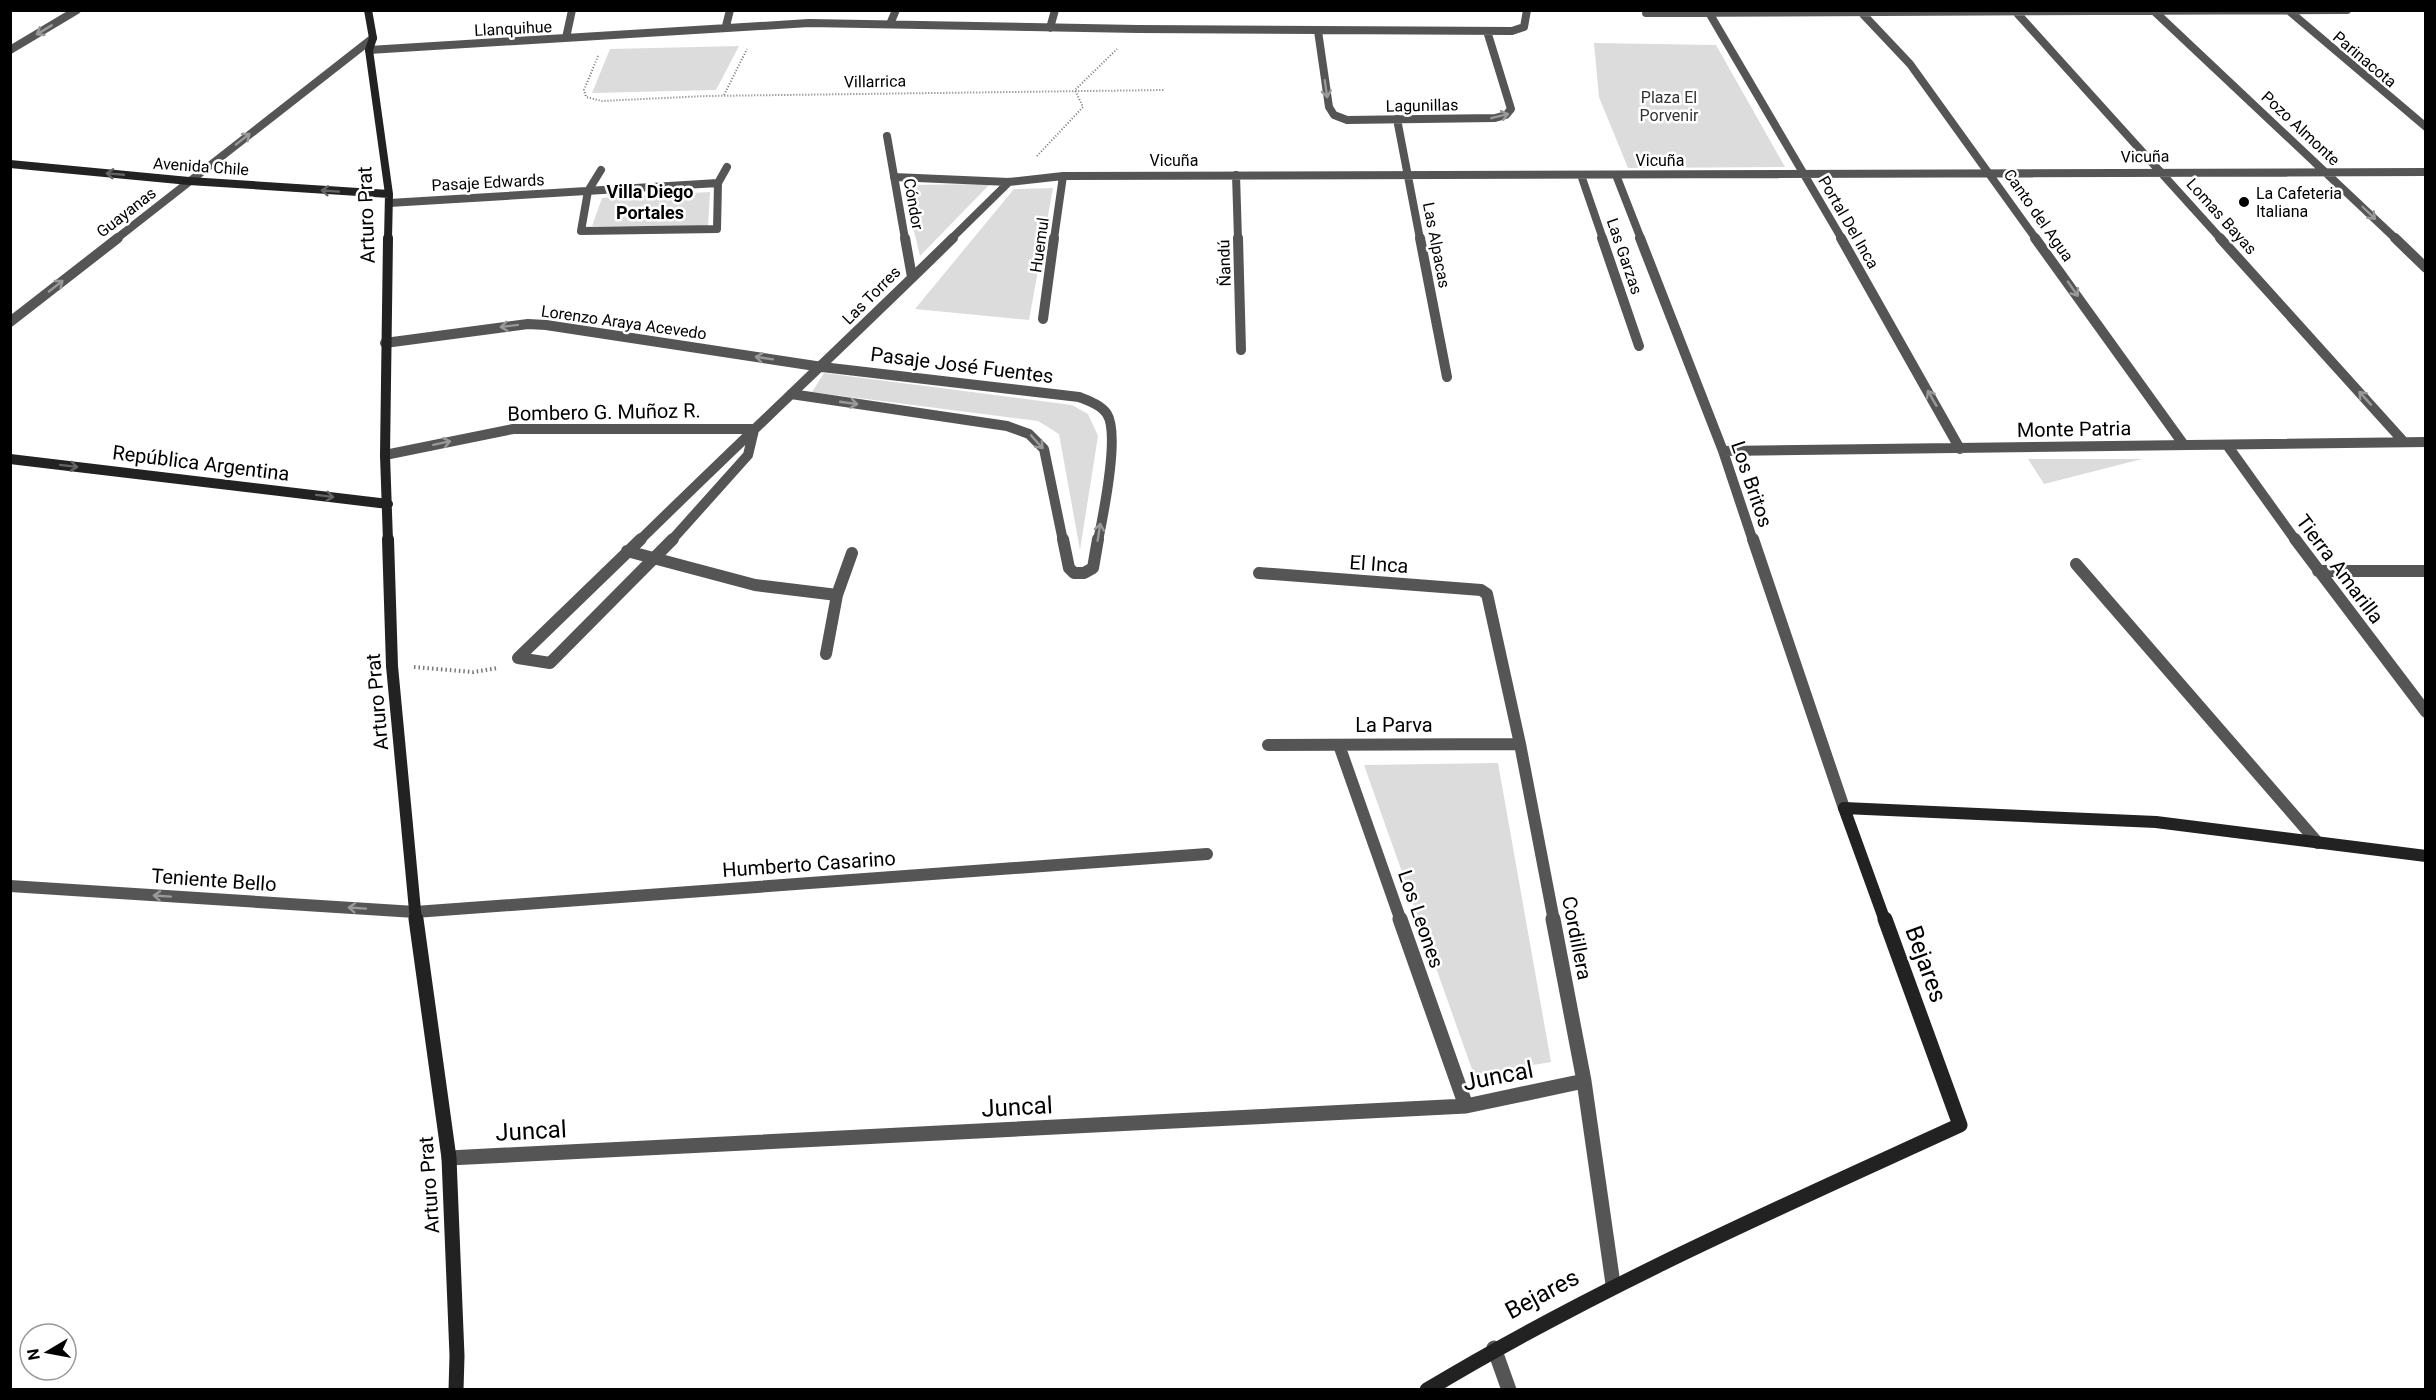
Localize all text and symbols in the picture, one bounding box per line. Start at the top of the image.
street label: Llanquihue [474,17,552,40]
one-way arrow [36,25,53,37]
street label: Parinacota [2329,27,2400,91]
street label: Villarrica [844,71,906,92]
one-way arrow [1321,79,1332,99]
street label: Pozo Almonte [2258,87,2344,169]
park label: Plaza El Porvenir [1640,88,1699,125]
street label: Lagunillas [1386,95,1458,116]
one-way arrow [1490,109,1509,121]
one-way arrow [235,133,251,146]
street label: Vicuña [2120,147,2170,166]
street label: Vicuña [1150,151,1198,170]
street label: Vicuña [1636,151,1684,170]
street label: Avenida Chile [152,154,250,179]
street label: Canto del Agua [2000,165,2077,265]
street label: Arturo Prat [352,166,380,264]
one-way arrow [105,168,125,179]
street label: Pasaje Edwards [431,170,545,195]
street label: Portal Del Inca [1814,173,1883,272]
street label: Lomas Bayas [2183,174,2261,258]
street label: Cóndor [900,177,927,232]
district label: Villa Diego Portales [607,181,693,223]
street label: Guayanas [93,183,160,242]
place label: La Cafeteria Italiana [2256,184,2342,221]
one-way arrow [321,185,341,196]
marker: La Cafeteria Italiana [2237,195,2251,209]
street label: Las Alpacas [1419,201,1454,290]
one-way arrow [2361,206,2376,220]
street label: Huemul [1026,216,1053,274]
street label: Las Garzas [1603,216,1646,297]
street label: Ñandú [1213,239,1235,287]
street label: Las Torres [838,262,904,328]
one-way arrow [48,279,64,292]
one-way arrow [2067,281,2079,297]
street label: Lorenzo Araya Acevedo [540,301,708,344]
one-way arrow [500,321,520,332]
street label: Pasaje José Fuentes [869,342,1055,388]
one-way arrow [755,352,775,363]
one-way arrow [1925,390,1937,407]
one-way arrow [2358,391,2372,406]
one-way arrow [839,397,858,408]
street label: Bombero G. Muñoz R. [507,398,701,426]
street label: Monte Patria [2017,416,2131,442]
one-way arrow [1030,435,1044,450]
one-way arrow [432,437,452,448]
street label: Los Britos [1726,438,1778,530]
street label: República Argentina [111,440,291,486]
one-way arrow [58,460,78,471]
one-way arrow [314,491,334,502]
street label: Tierra Amarilla [2291,510,2389,628]
one-way arrow [1093,523,1104,543]
street label: El Inca [1349,550,1409,578]
street label: Arturo Prat [361,653,393,751]
street label: La Parva [1355,713,1433,737]
street label: Humberto Casarino [721,846,897,882]
street label: Teniente Bello [151,864,277,896]
street label: Los Leones [1393,867,1449,971]
one-way arrow [153,890,172,901]
street label: Cordillera [1557,894,1597,982]
one-way arrow [347,903,367,914]
street label: Bejares [1899,922,1953,1006]
street label: Juncal [1460,1055,1536,1097]
street label: Juncal [981,1091,1053,1123]
street label: Juncal [495,1115,567,1147]
street label: Arturo Prat [414,1136,444,1234]
street label: Bejares [1500,1263,1584,1325]
north arrow [18,1322,78,1382]
text: N [23,1347,44,1362]

